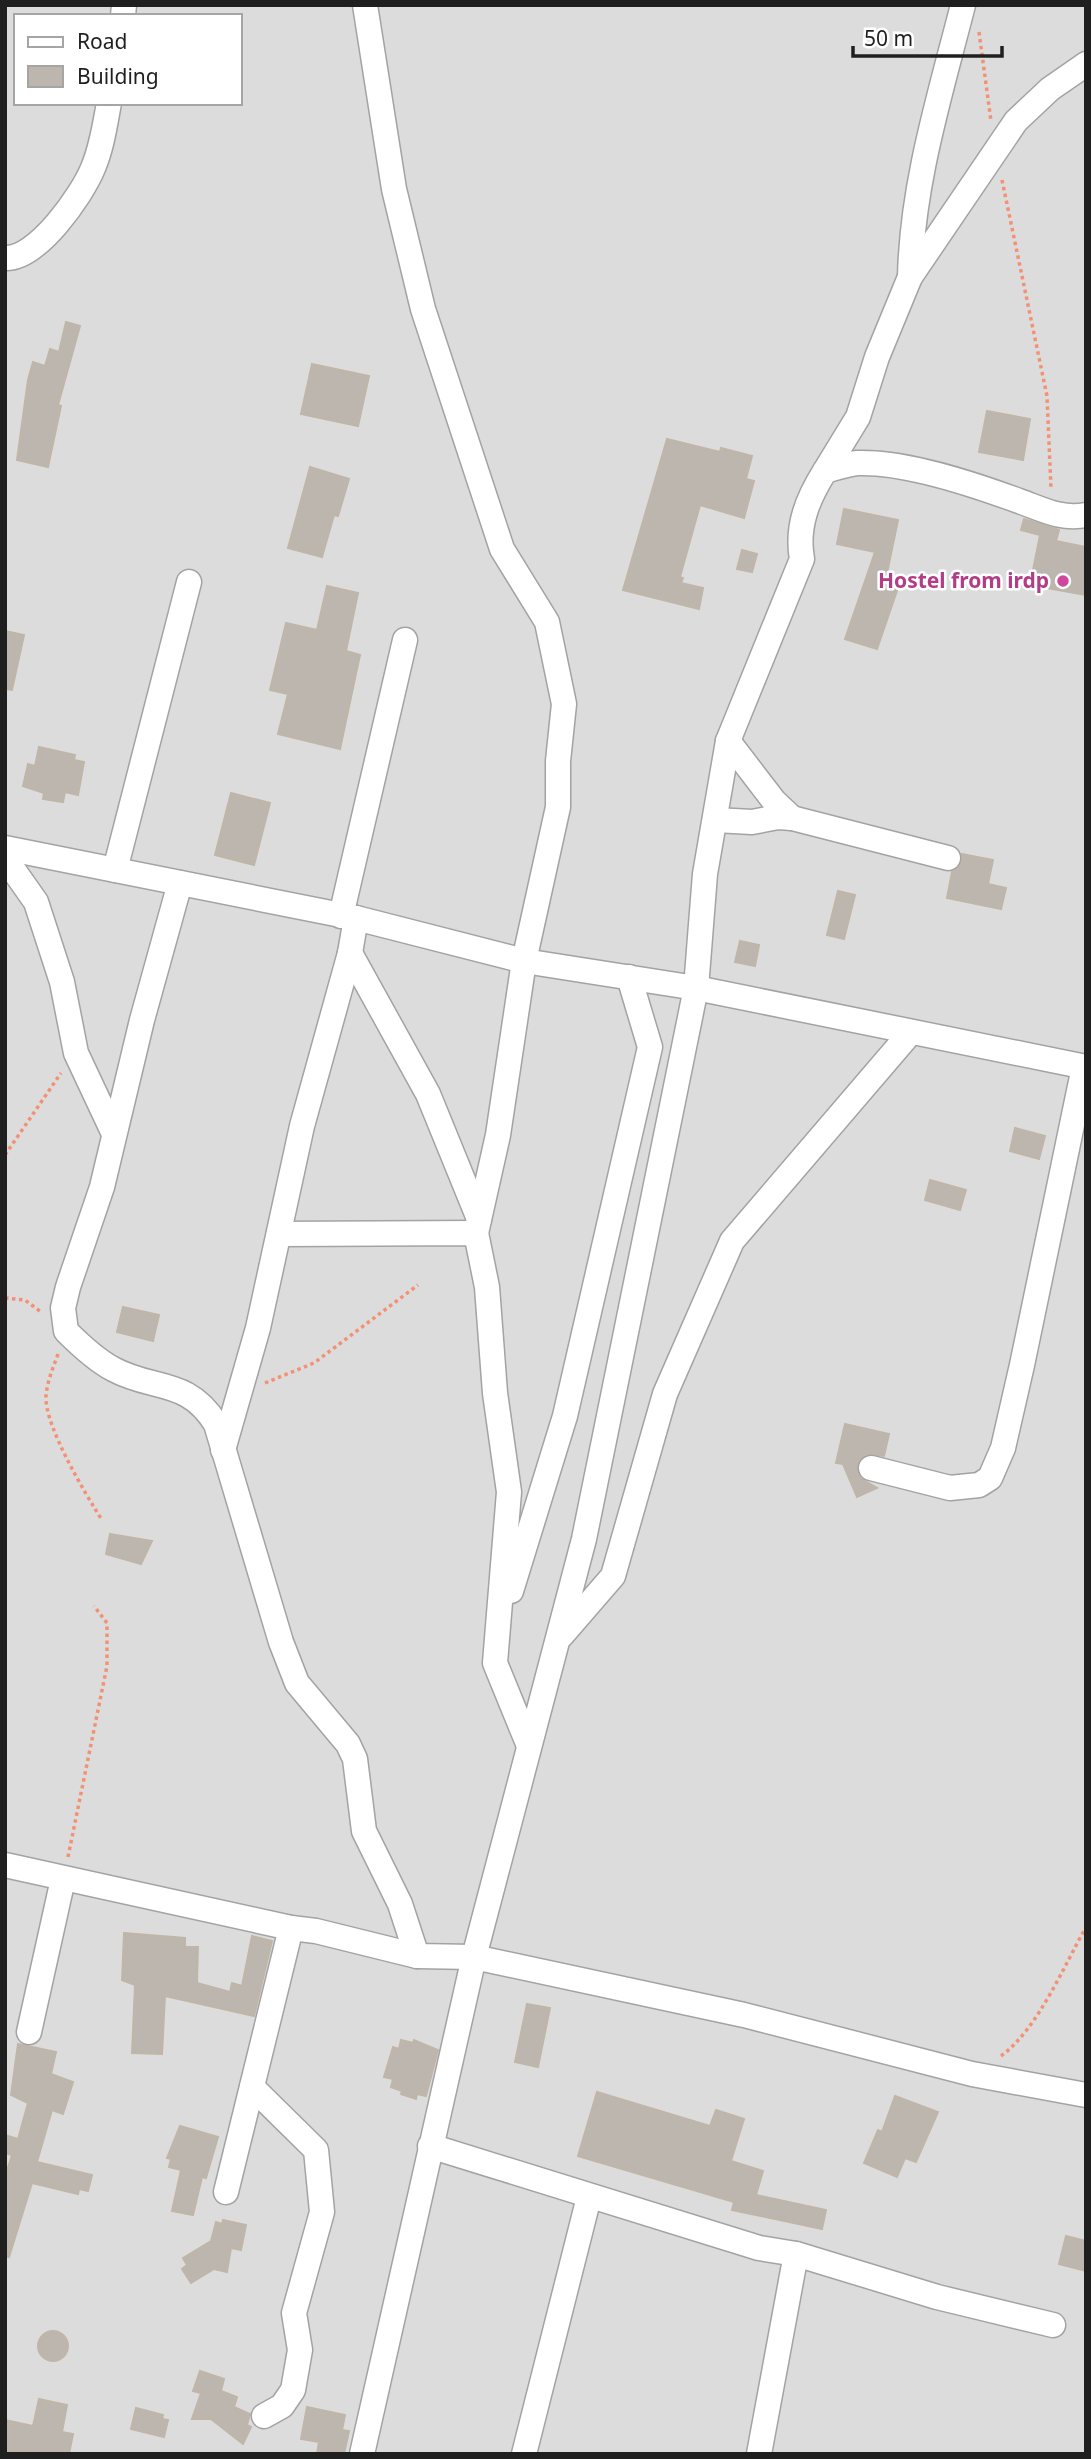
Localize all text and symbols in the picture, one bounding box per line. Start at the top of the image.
legend [14,14,242,105]
scale bar [853,14,1002,58]
text: 50 m [864,24,913,52]
text: Road [77,27,127,55]
text: Building [77,62,159,90]
place label: Hostel from irdp [878,566,1049,594]
marker: Hostel from irdp [1055,573,1071,589]

